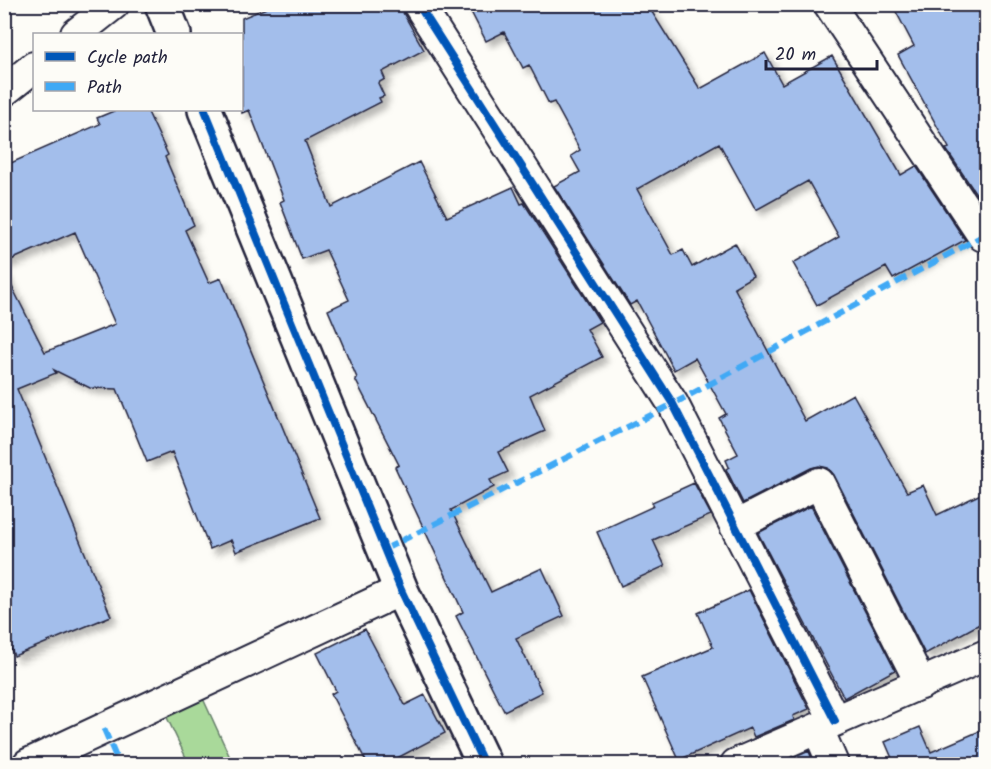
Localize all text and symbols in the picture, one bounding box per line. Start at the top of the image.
legend [33,33,243,111]
scale bar [766,33,877,71]
text: 20 m [775,41,816,70]
text: Cycle path [87,44,168,73]
text: Path [87,74,122,103]

